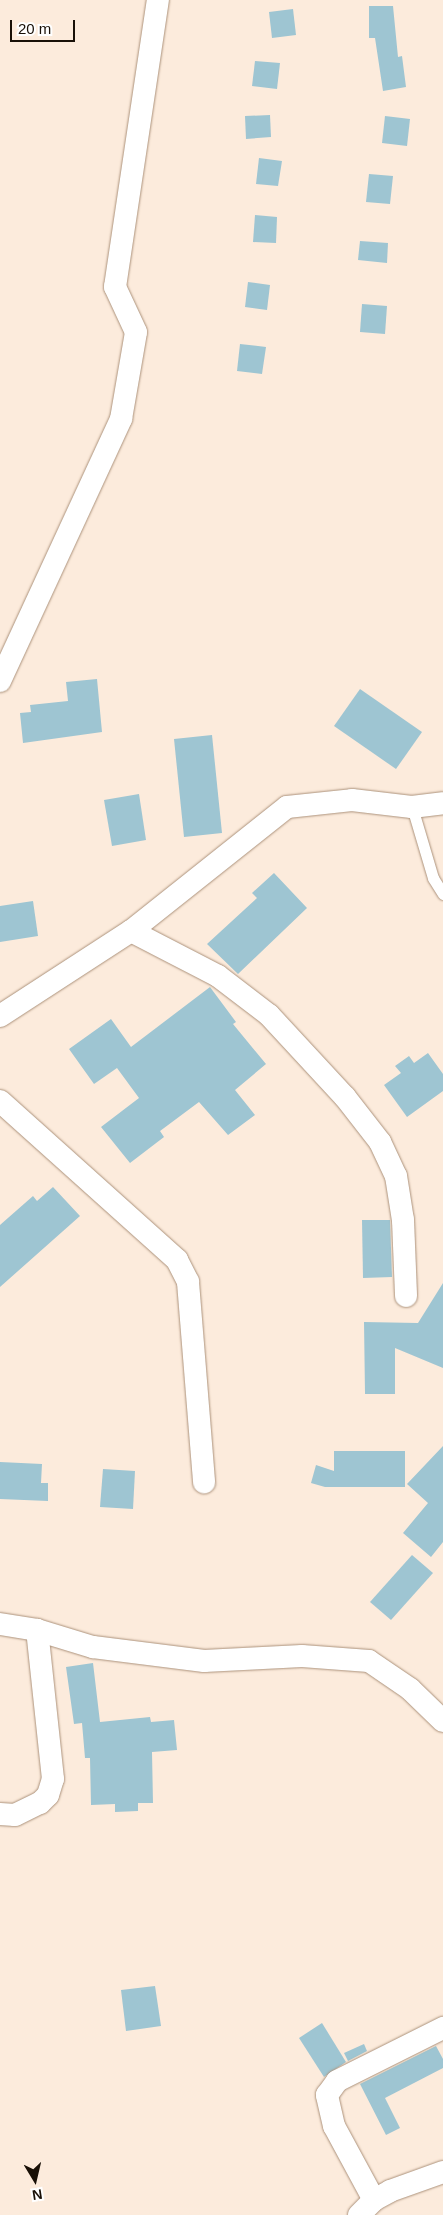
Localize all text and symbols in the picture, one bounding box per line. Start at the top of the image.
scale bar [12,10,78,42]
text: 20 m [18,20,51,37]
north arrow [10,2155,60,2205]
text: N [31,2186,44,2204]

